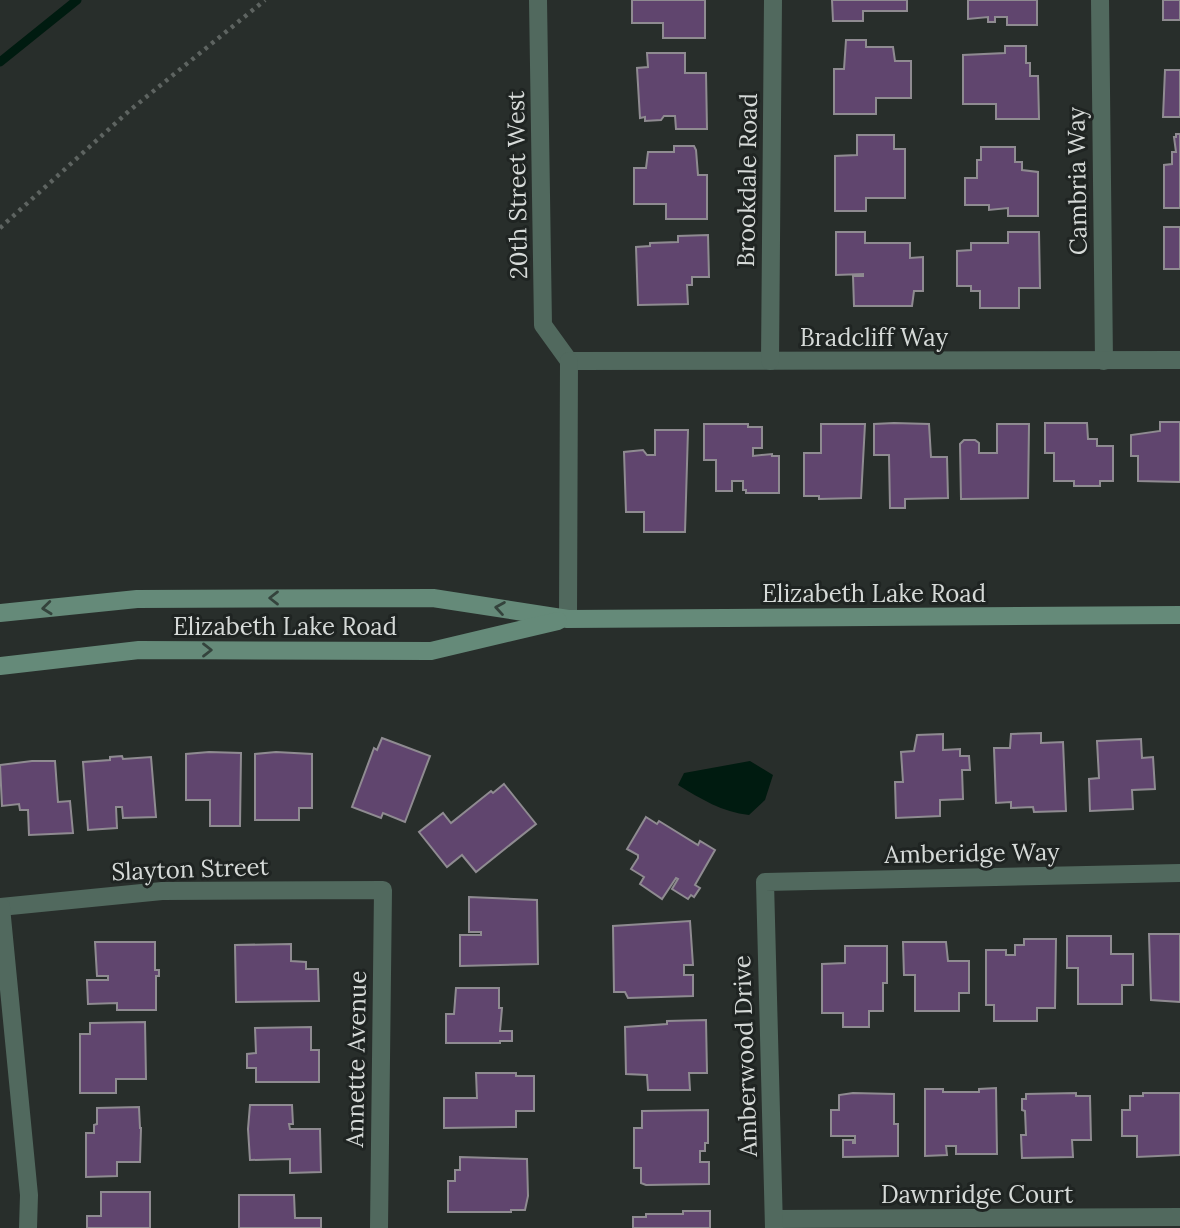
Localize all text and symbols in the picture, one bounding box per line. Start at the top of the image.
street label: 20th Street West [500,90,534,279]
street label: Brookdale Road [730,93,764,267]
street label: Cambria Way [1060,106,1094,255]
street label: Bradcliff Way [800,322,948,353]
street label: Elizabeth Lake Road [762,578,986,609]
one-way arrow [268,590,279,606]
one-way arrow [41,600,52,615]
one-way arrow [495,601,506,616]
street label: Elizabeth Lake Road [173,611,397,642]
one-way arrow [203,642,213,658]
street label: Amberidge Way [883,836,1060,870]
street label: Slayton Street [111,851,270,887]
street label: Amberwood Drive [726,955,764,1158]
street label: Annette Avenue [339,970,373,1149]
street label: Dawnridge Court [881,1179,1074,1210]

